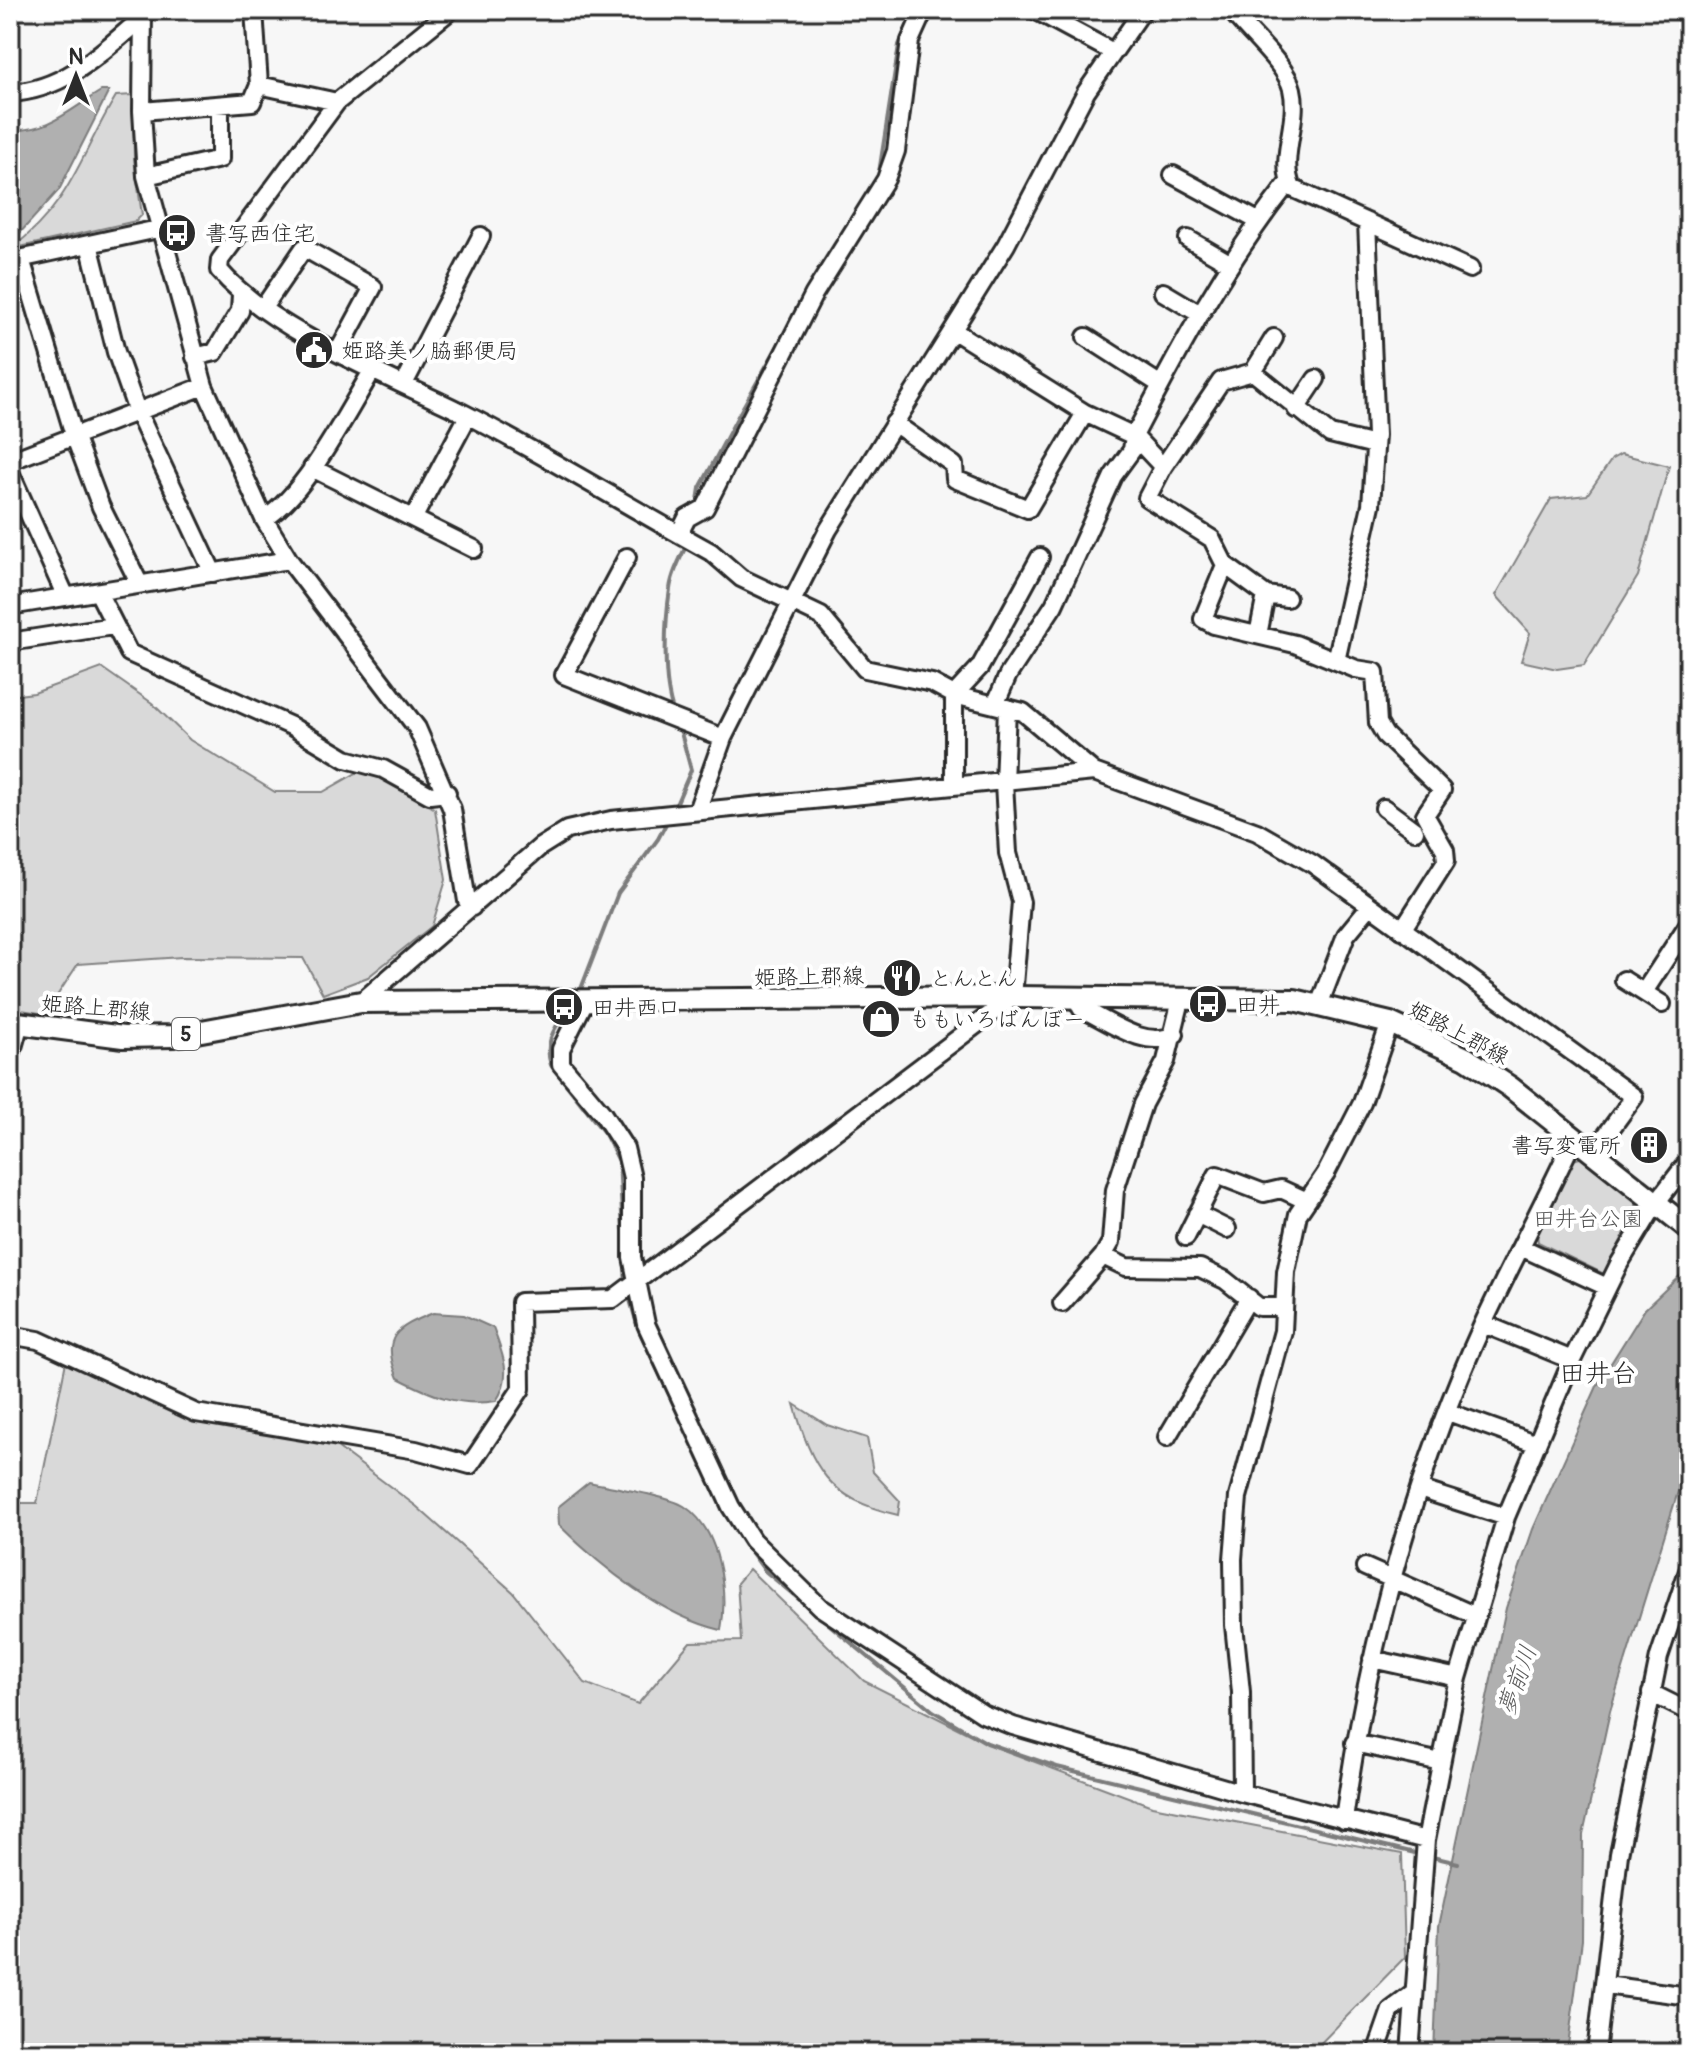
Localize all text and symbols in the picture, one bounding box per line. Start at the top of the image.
north arrow [36,36,116,116]
text: N [69,43,84,71]
bus stop icon: 書写西住宅 [156,212,198,254]
place label: 書写西住宅 [205,220,315,248]
public building icon: 姫路美ノ脇郵便局 [293,329,335,371]
place label: 姫路美ノ脇郵便局 [342,337,518,365]
restaurant icon: とんとん [881,957,923,999]
street label: 姫路上郡線 [754,962,864,992]
place label: とんとん [930,965,1018,993]
bus stop icon: 田井 [1187,983,1229,1025]
bus stop icon: 田井西口 [543,986,585,1028]
street label: 姫路上郡線 [40,989,152,1027]
place label: 田井 [1236,991,1280,1019]
place label: 田井西口 [592,994,680,1022]
street label: 姫路上郡線 [1403,995,1514,1071]
shop icon: ももいろばんぼー [860,998,902,1040]
place label: ももいろばんぼー [909,1006,1085,1034]
road number: 5 [172,1018,200,1050]
building icon: 書写変電所 [1628,1124,1670,1166]
place label: 書写変電所 [1511,1132,1621,1160]
park label: 田井台公園 [1533,1205,1643,1233]
district label: 田井台 [1559,1358,1637,1390]
water label: 夢前川 [1492,1641,1543,1719]

